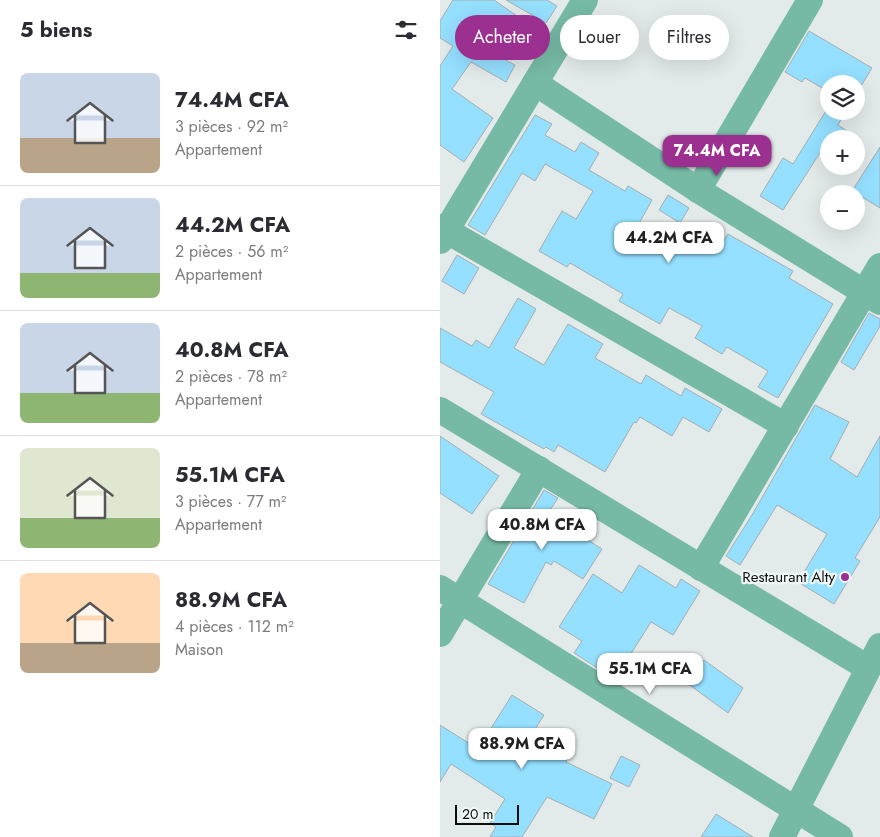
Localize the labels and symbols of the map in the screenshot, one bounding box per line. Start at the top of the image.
pin: 74.4M CFA [660,134,774,177]
pin: 44.2M CFA [612,222,726,264]
pin: 40.8M CFA [485,508,599,551]
place label: Restaurant Alty [742,566,835,588]
marker: Restaurant Alty [839,571,851,583]
pin: 55.1M CFA [593,652,707,695]
pin: 88.9M CFA [465,728,579,770]
scale bar [455,802,519,825]

